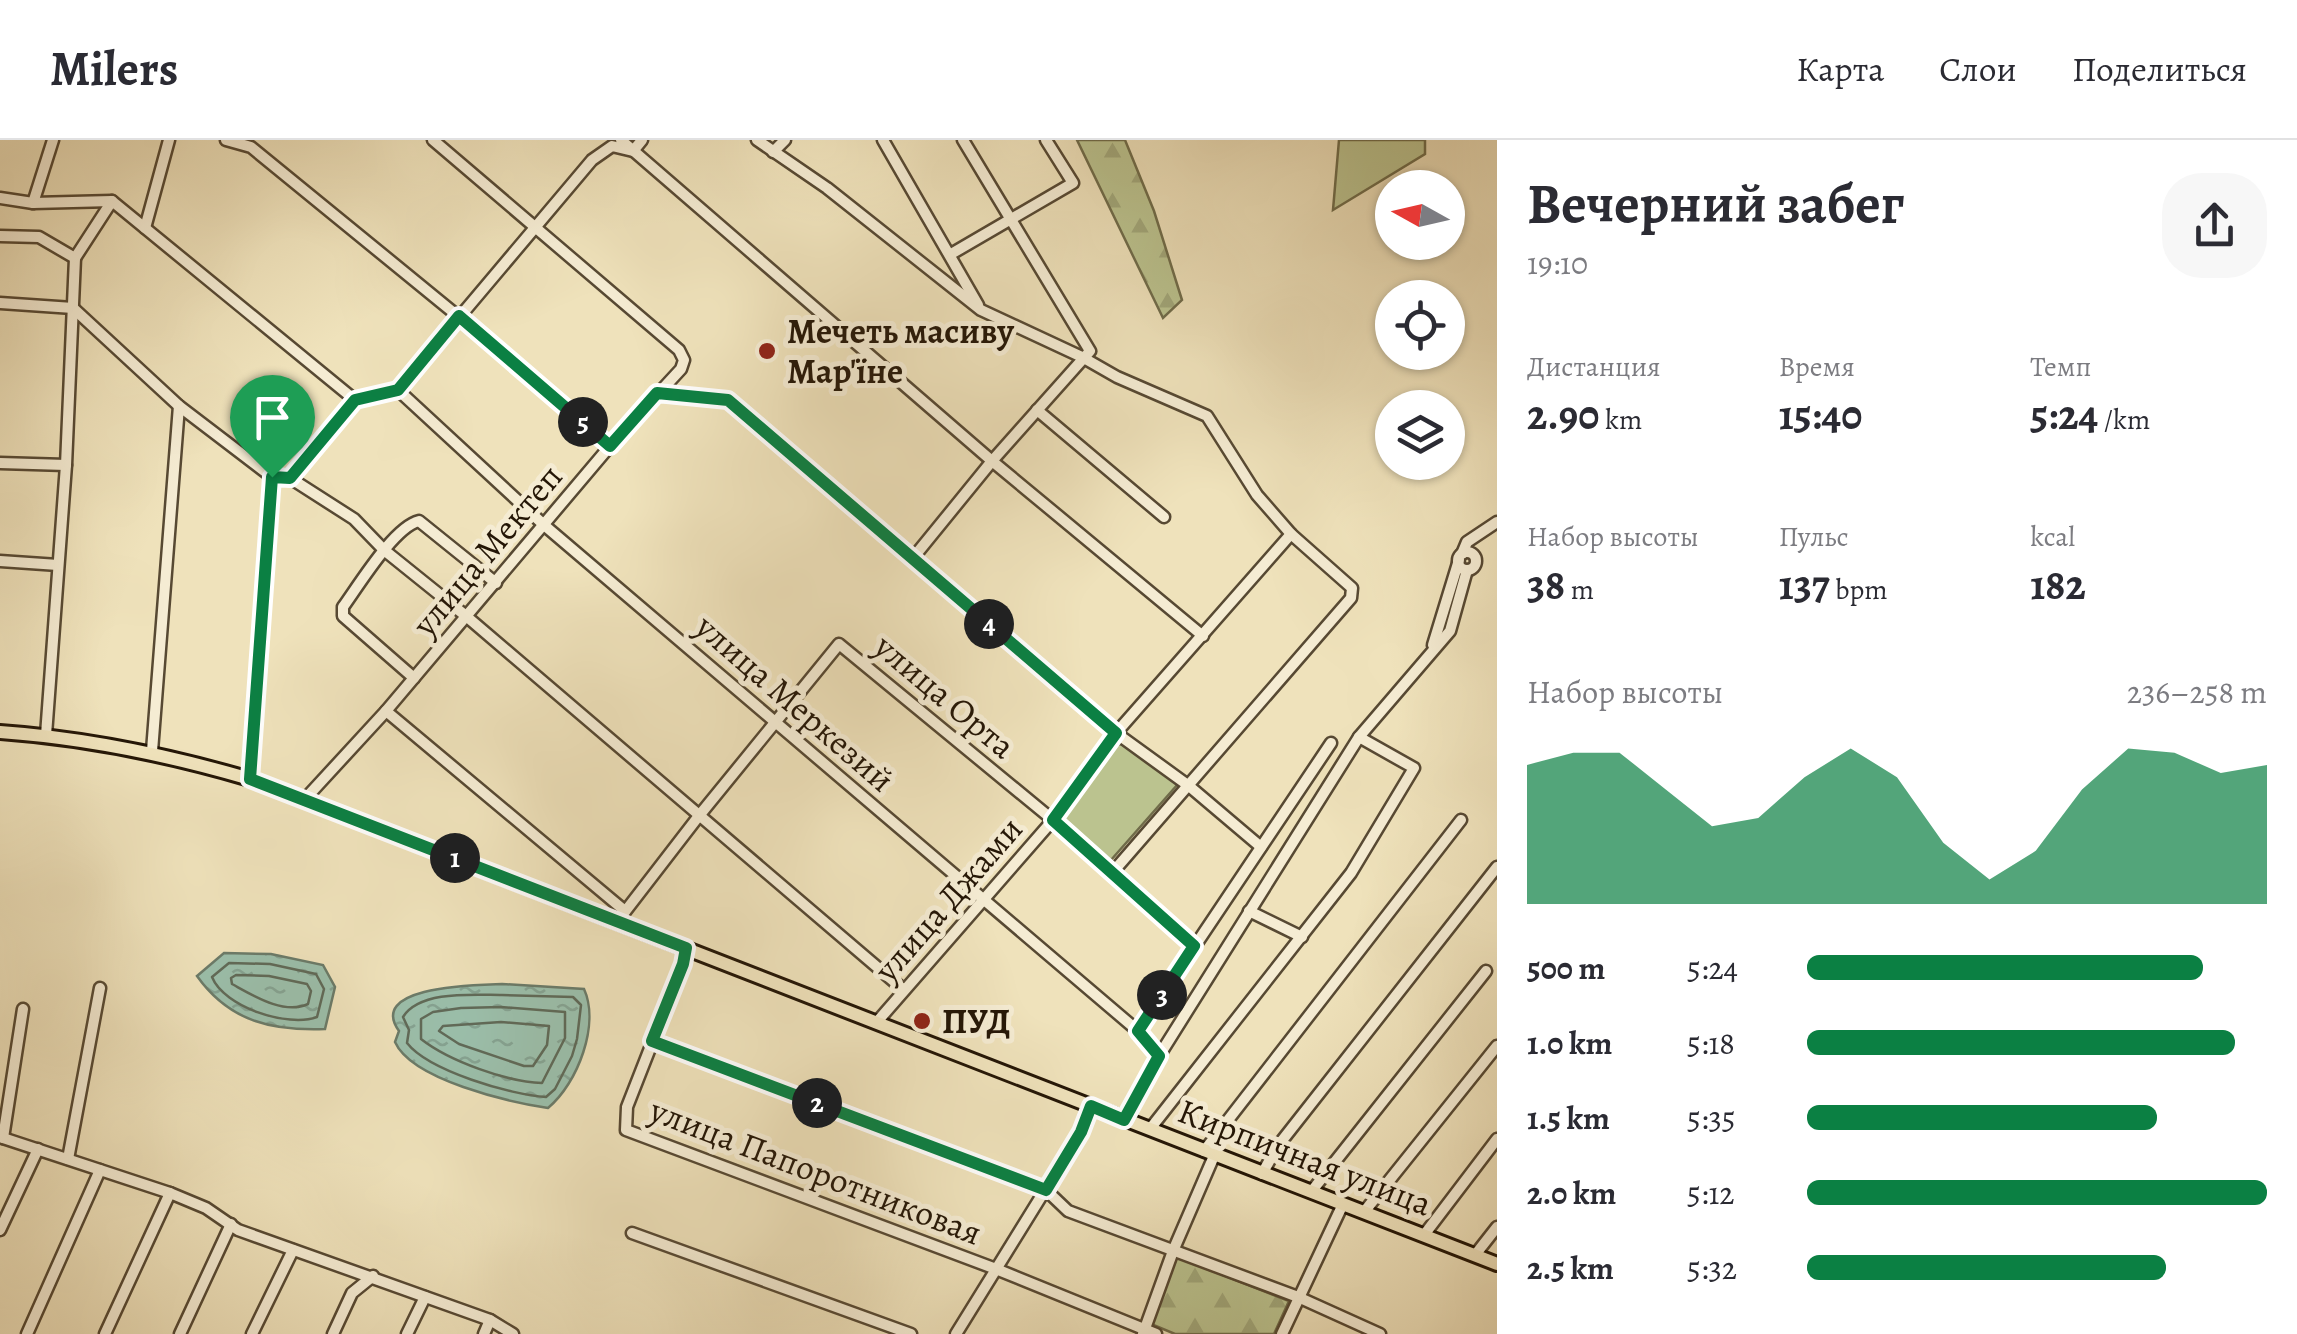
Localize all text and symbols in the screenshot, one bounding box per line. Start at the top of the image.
text: Milers [50,36,178,102]
text: Карта [1796,45,1884,93]
text: Слои [1939,45,2017,93]
text: Поделиться [2072,45,2247,93]
text: Вечерний забег [1527,166,1905,241]
north arrow [1375,170,1465,260]
map controls [1375,170,1465,480]
button: share [2162,173,2267,278]
text: 19:10 [1527,241,1588,285]
button: locate [1375,280,1465,370]
place label: Мечеть масиву Мар'їне [787,307,1015,395]
marker: Мечеть масиву Мар'їне [756,340,778,362]
text: Дистанция [1527,348,1661,386]
text: Время [1779,348,1855,386]
text: Темп [2030,348,2091,386]
pin [230,375,315,478]
text: 2.90 [1527,386,1599,443]
text: 15:40 [1779,386,1863,443]
text: 5:24 [2030,386,2098,443]
icon: arrive [245,390,300,445]
button: layers [1375,390,1465,480]
pin: 5 [558,397,608,447]
text: km [1599,401,1642,439]
text: /km [2098,401,2150,439]
text: 5 [577,403,589,441]
street label: улица Мектеп [400,454,573,647]
text: Набор высоты [1527,518,1699,556]
text: Пульс [1779,518,1849,556]
text: kcal [2030,518,2075,556]
text: 38 [1527,556,1565,613]
text: 137 [1779,556,1830,613]
text: 182 [2030,556,2086,613]
text: m [1565,571,1594,609]
text: bpm [1830,571,1888,609]
pin: 4 [964,599,1014,649]
street label: улица Меркезий [685,603,905,803]
text: 4 [982,605,996,643]
street label: улица Орта [863,622,1026,769]
text: Набор высоты [1527,670,1723,714]
text: 236–258 m [2127,670,2267,714]
street label: улица Джами [862,806,1033,993]
pin: 1 [430,833,480,883]
text: 1 [450,839,460,877]
text: 500 m [1527,946,1605,990]
text: 5:24 [1687,946,1738,990]
pin: 3 [1137,970,1187,1020]
text: 3 [1156,976,1168,1014]
place label: ПУД [942,997,1010,1045]
marker: ПУД [911,1010,933,1032]
text: 1.0 km [1527,1021,1612,1065]
text: 5:18 [1687,1021,1735,1065]
pin: 2 [792,1078,842,1128]
text: 2 [810,1084,824,1122]
street label: улица Папоротниковая [642,1085,989,1256]
street label: Кирпичная улица [1171,1087,1439,1227]
text: 1.5 km [1527,1096,1610,1140]
text: 5:35 [1687,1096,1735,1140]
text: 2.0 km [1527,1171,1616,1215]
text: 5:12 [1687,1171,1735,1215]
text: 2.5 km [1527,1246,1614,1290]
text: 5:32 [1687,1246,1737,1290]

